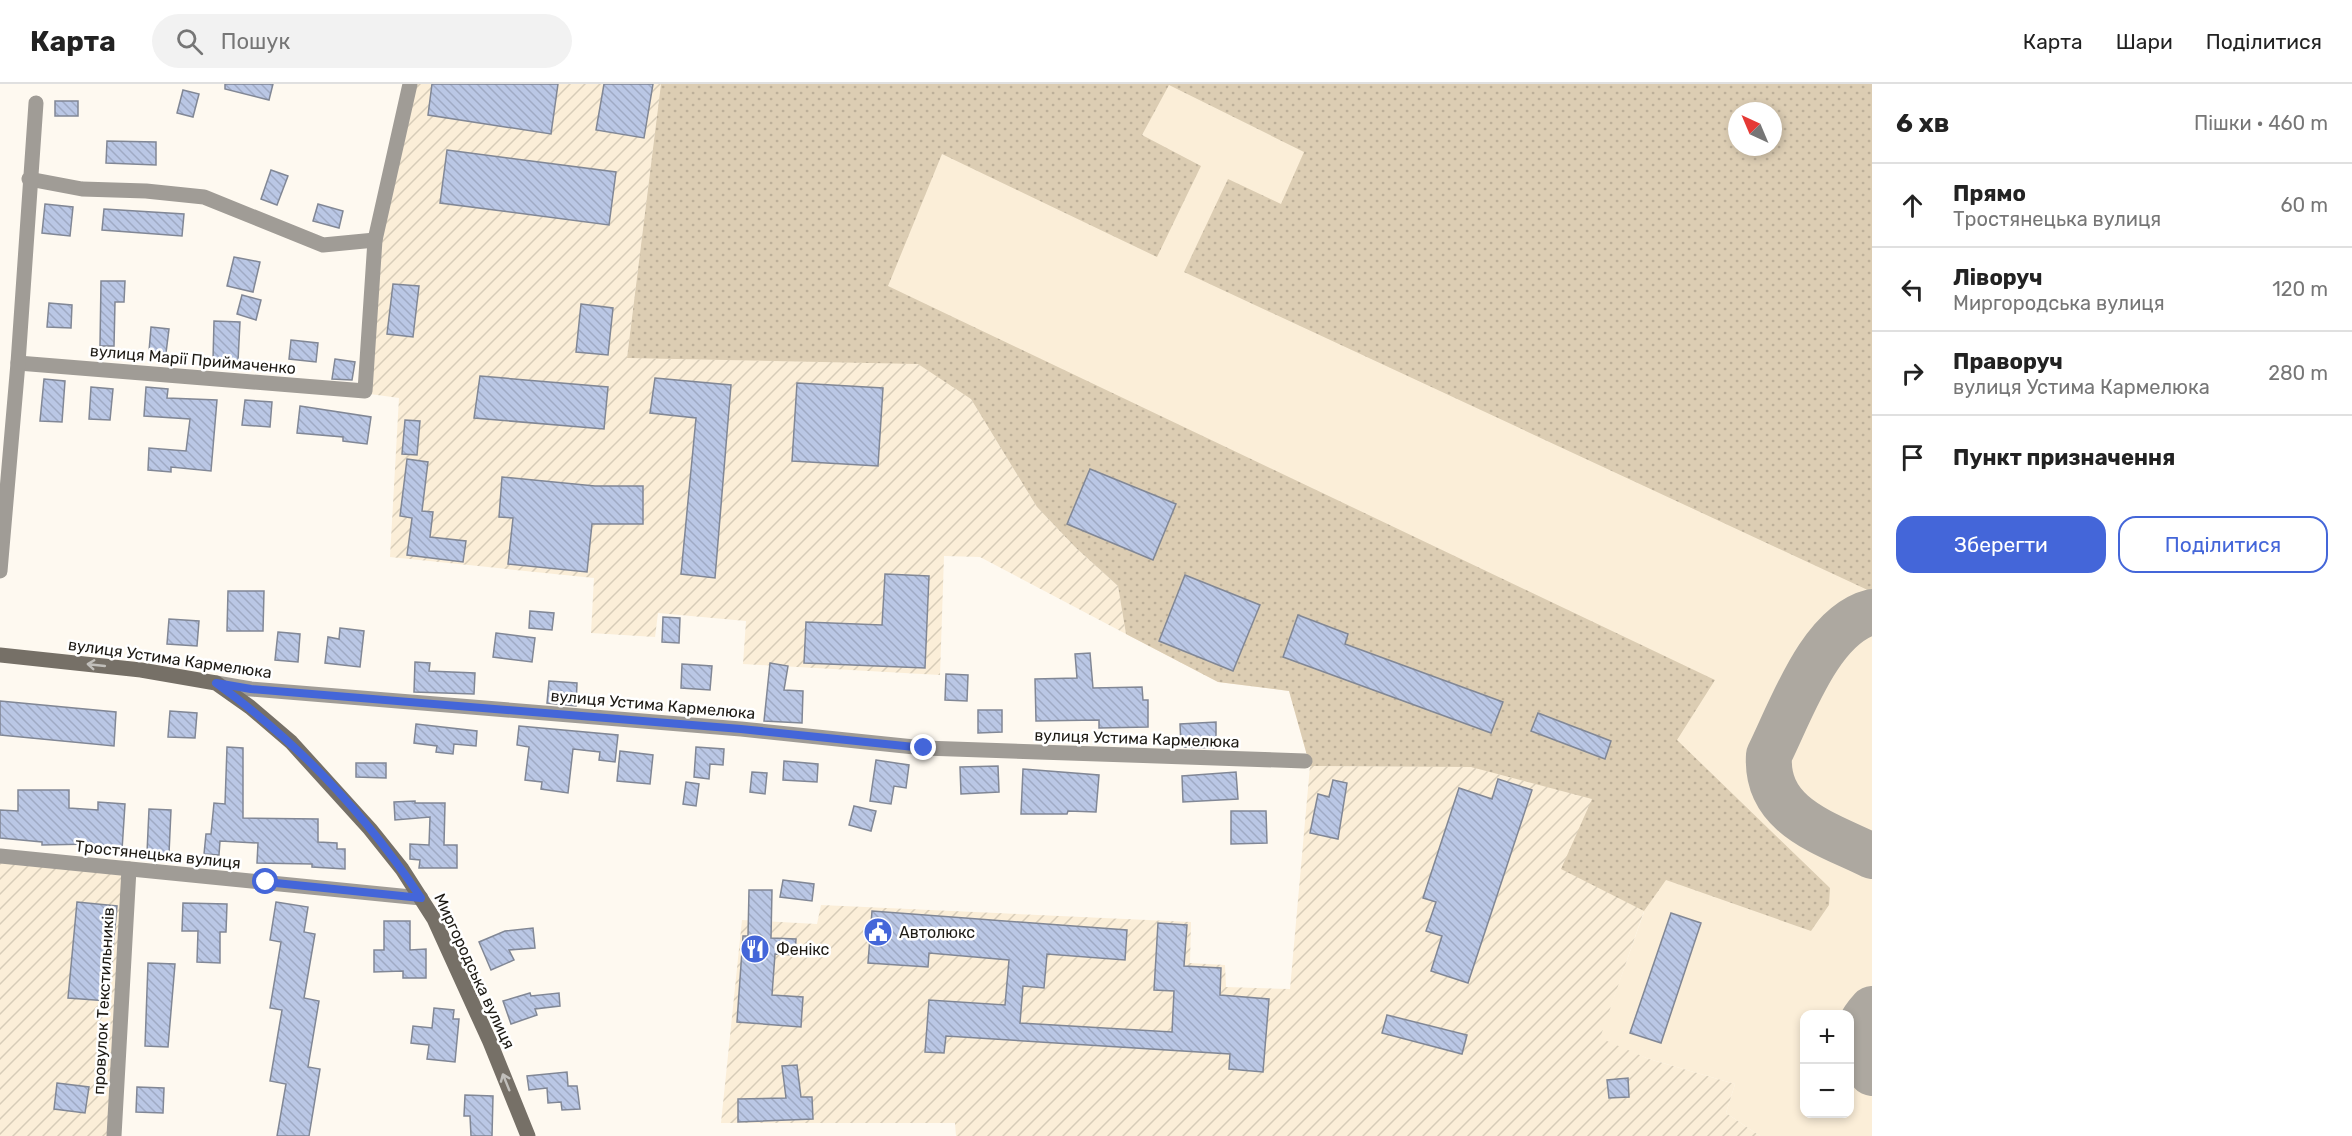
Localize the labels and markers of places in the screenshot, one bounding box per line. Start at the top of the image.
public building icon: Автолюкс [862,916,894,948]
place label: Автолюкс [899,923,975,942]
restaurant icon: Фенікс [739,933,771,965]
place label: Фенікс [776,940,829,959]

